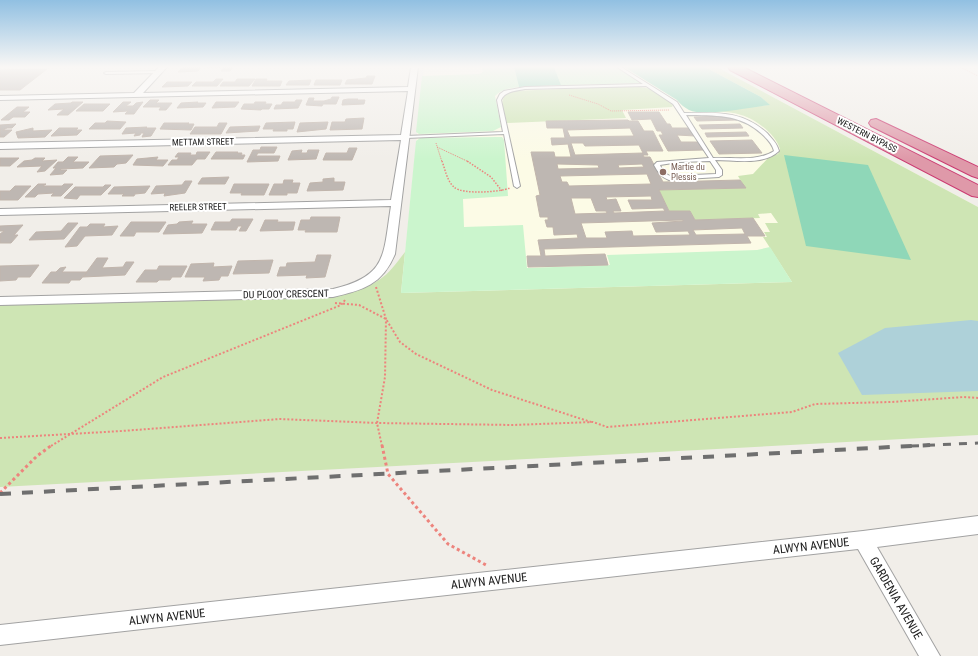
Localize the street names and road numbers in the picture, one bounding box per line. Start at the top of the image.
street label: WESTERN BYPASS [835,116,899,155]
street label: METTAM STREET [172,136,235,148]
street label: REELER STREET [169,201,227,212]
street label: DU PLOOY CRESCENT [243,288,329,300]
street label: ALWYN AVENUE [772,535,850,557]
street label: GARDENIA AVENUE [867,554,925,642]
street label: ALWYN AVENUE [450,570,528,592]
street label: ALWYN AVENUE [128,606,206,628]

